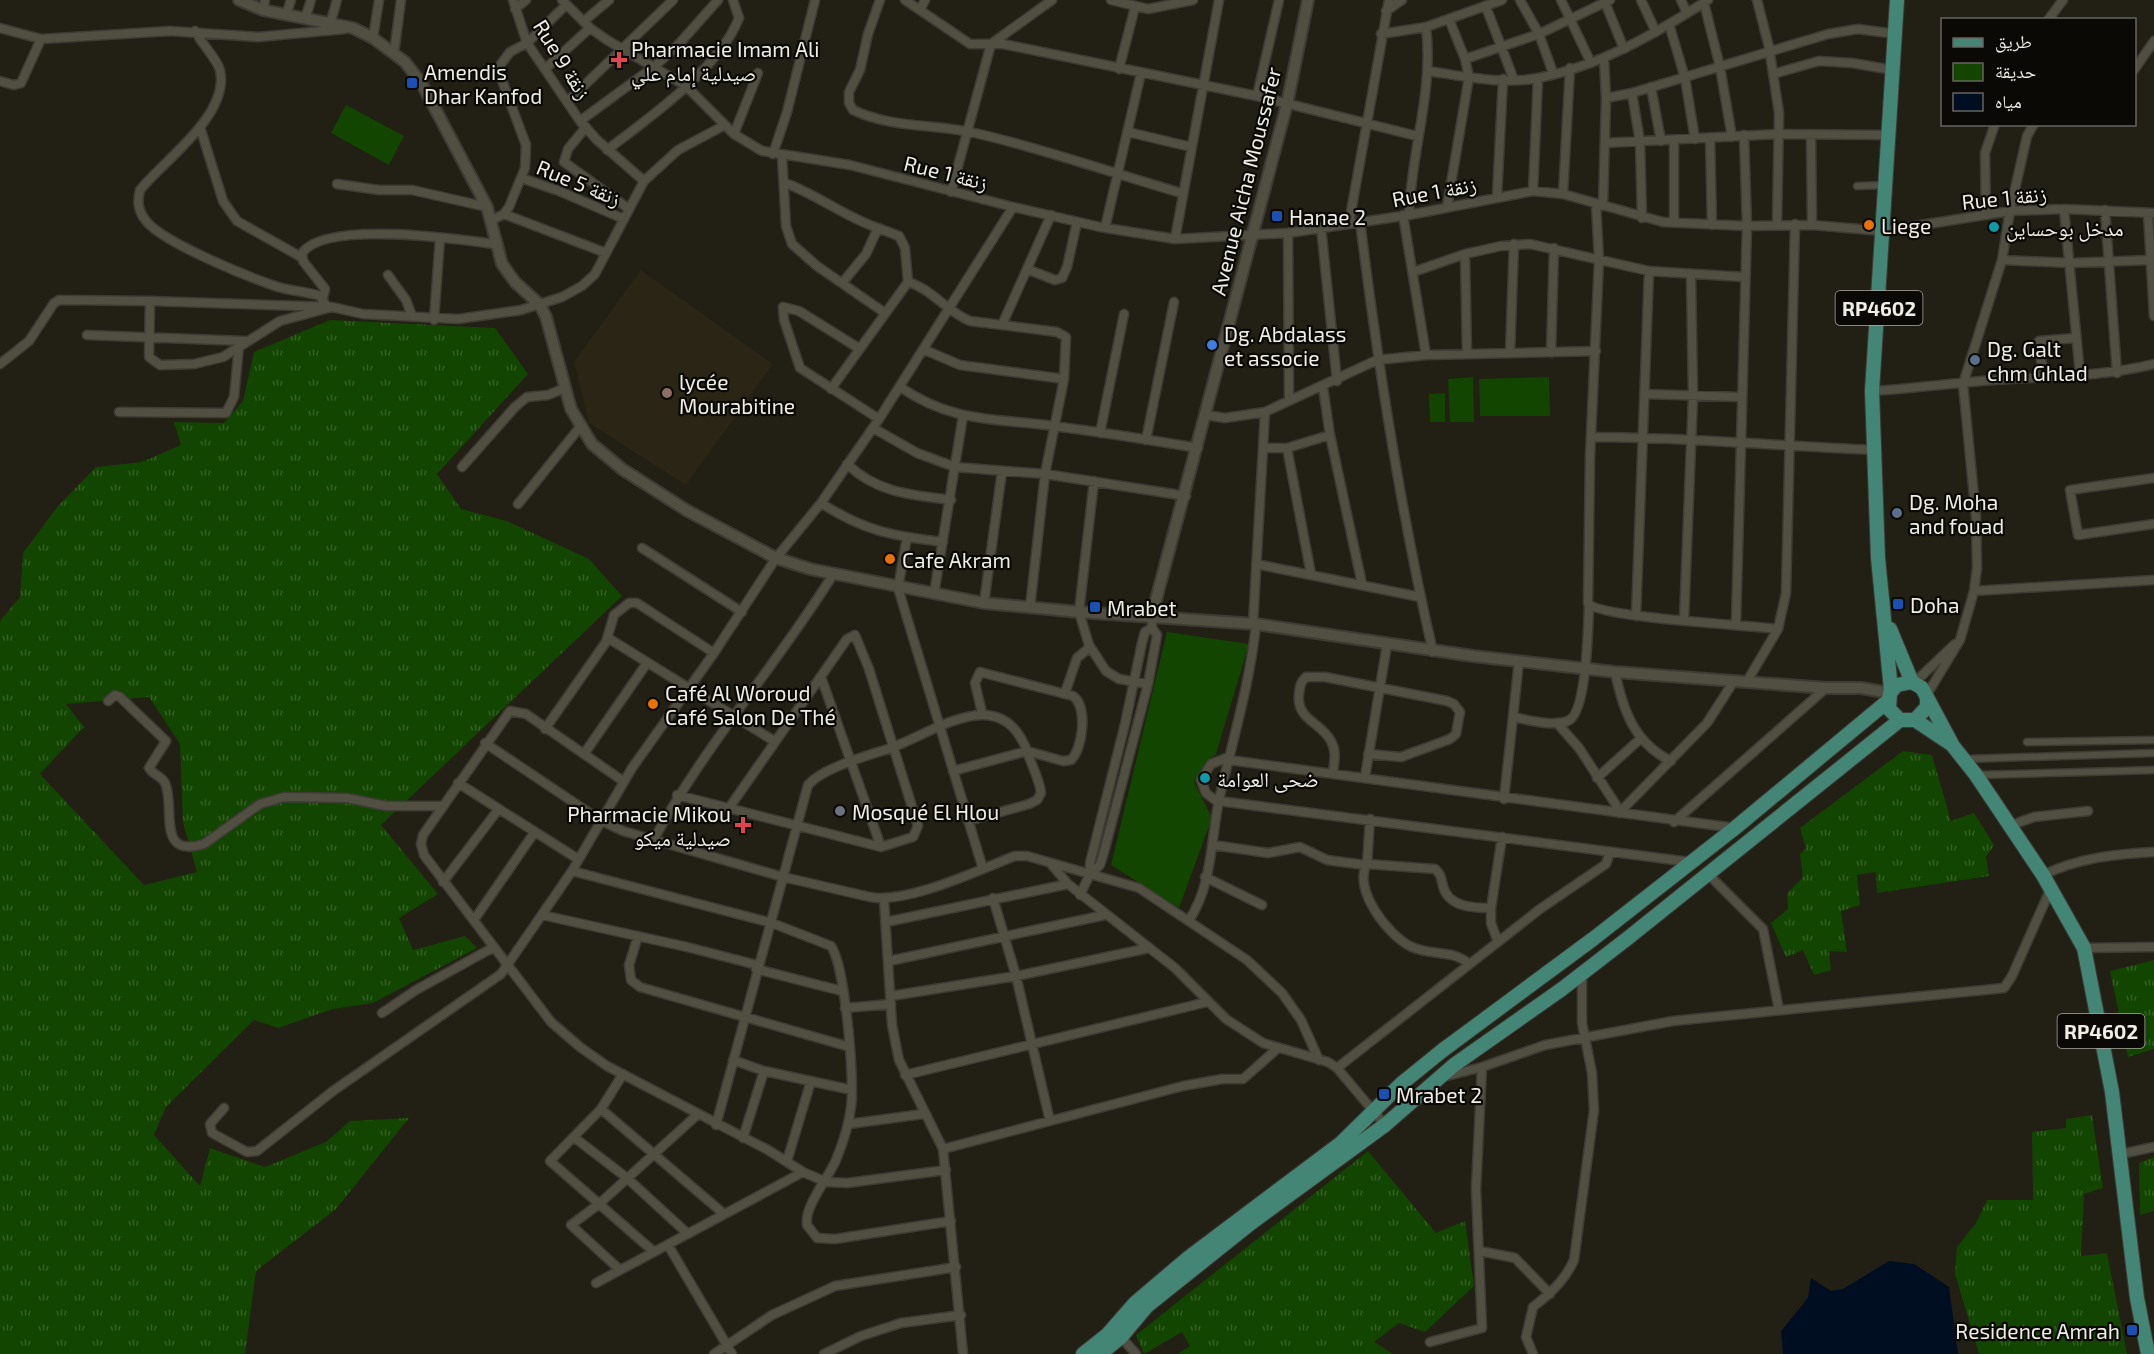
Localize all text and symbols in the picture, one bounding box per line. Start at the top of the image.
street label: Rue 9 زنقة [529,15,597,103]
legend [1941,18,2136,126]
text: طريق [1995,30,2032,53]
place label: Pharmacie Imam Ali صيدلية إمام علي [631,36,819,90]
marker: Pharmacie Imam Ali صيدلية إمام علي [612,53,626,67]
place label: Amendis Dhar Kanfod [424,59,542,108]
text: حديقة [1995,60,2036,82]
street label: Avenue Aicha Moussafer [1205,64,1286,298]
marker: Amendis Dhar Kanfod [405,76,419,90]
text: مياه [1995,90,2022,112]
street label: Rue 1 زنقة [902,150,990,194]
street label: Rue 5 زنقة [533,154,625,210]
street label: Rue 1 زنقة [1390,171,1478,211]
street label: Rue 1 زنقة [1960,180,2048,214]
place label: Hanae 2 [1289,204,1366,229]
marker: Hanae 2 [1270,209,1284,223]
place label: Liege [1881,213,1931,238]
place label: مدخل بوحساين [2006,215,2124,242]
marker: Liege [1862,218,1876,232]
marker: مدخل بوحساين [1987,220,2001,234]
road number: RP4602 [1836,291,1922,325]
place label: Dg. Abdalass et associe [1224,321,1346,370]
place label: Dg. Galt chm Ghlad [1987,336,2088,385]
marker: Dg. Abdalass et associe [1205,338,1219,352]
marker: Dg. Galt chm Ghlad [1968,353,1982,367]
place label: lycée Mourabitine [679,369,795,418]
marker: lycée Mourabitine [660,386,674,400]
place label: Dg. Moha and fouad [1909,489,2004,538]
marker: Dg. Moha and fouad [1890,506,1904,520]
place label: Cafe Akram [902,547,1011,572]
marker: Cafe Akram [883,552,897,566]
place label: Doha [1910,592,1960,617]
place label: Mrabet [1107,595,1177,620]
marker: Doha [1891,597,1905,611]
marker: Mrabet [1088,600,1102,614]
place label: Café Al Woroud Café Salon De Thé [665,680,836,729]
marker: Café Al Woroud Café Salon De Thé [646,697,660,711]
place label: ضحى العوامة [1217,766,1319,793]
marker: ضحى العوامة [1198,771,1212,785]
place label: Mosqué El Hlou [852,799,999,824]
place label: Pharmacie Mikou صيدلية ميكو [567,801,731,850]
marker: Mosqué El Hlou [833,804,847,818]
marker: Pharmacie Mikou صيدلية ميكو [736,818,750,832]
road number: RP4602 [2058,1014,2144,1048]
place label: Mrabet 2 [1396,1082,1482,1107]
marker: Mrabet 2 [1377,1087,1391,1101]
place label: Residence Amrah [1955,1318,2120,1343]
marker: Residence Amrah [2125,1323,2139,1337]

